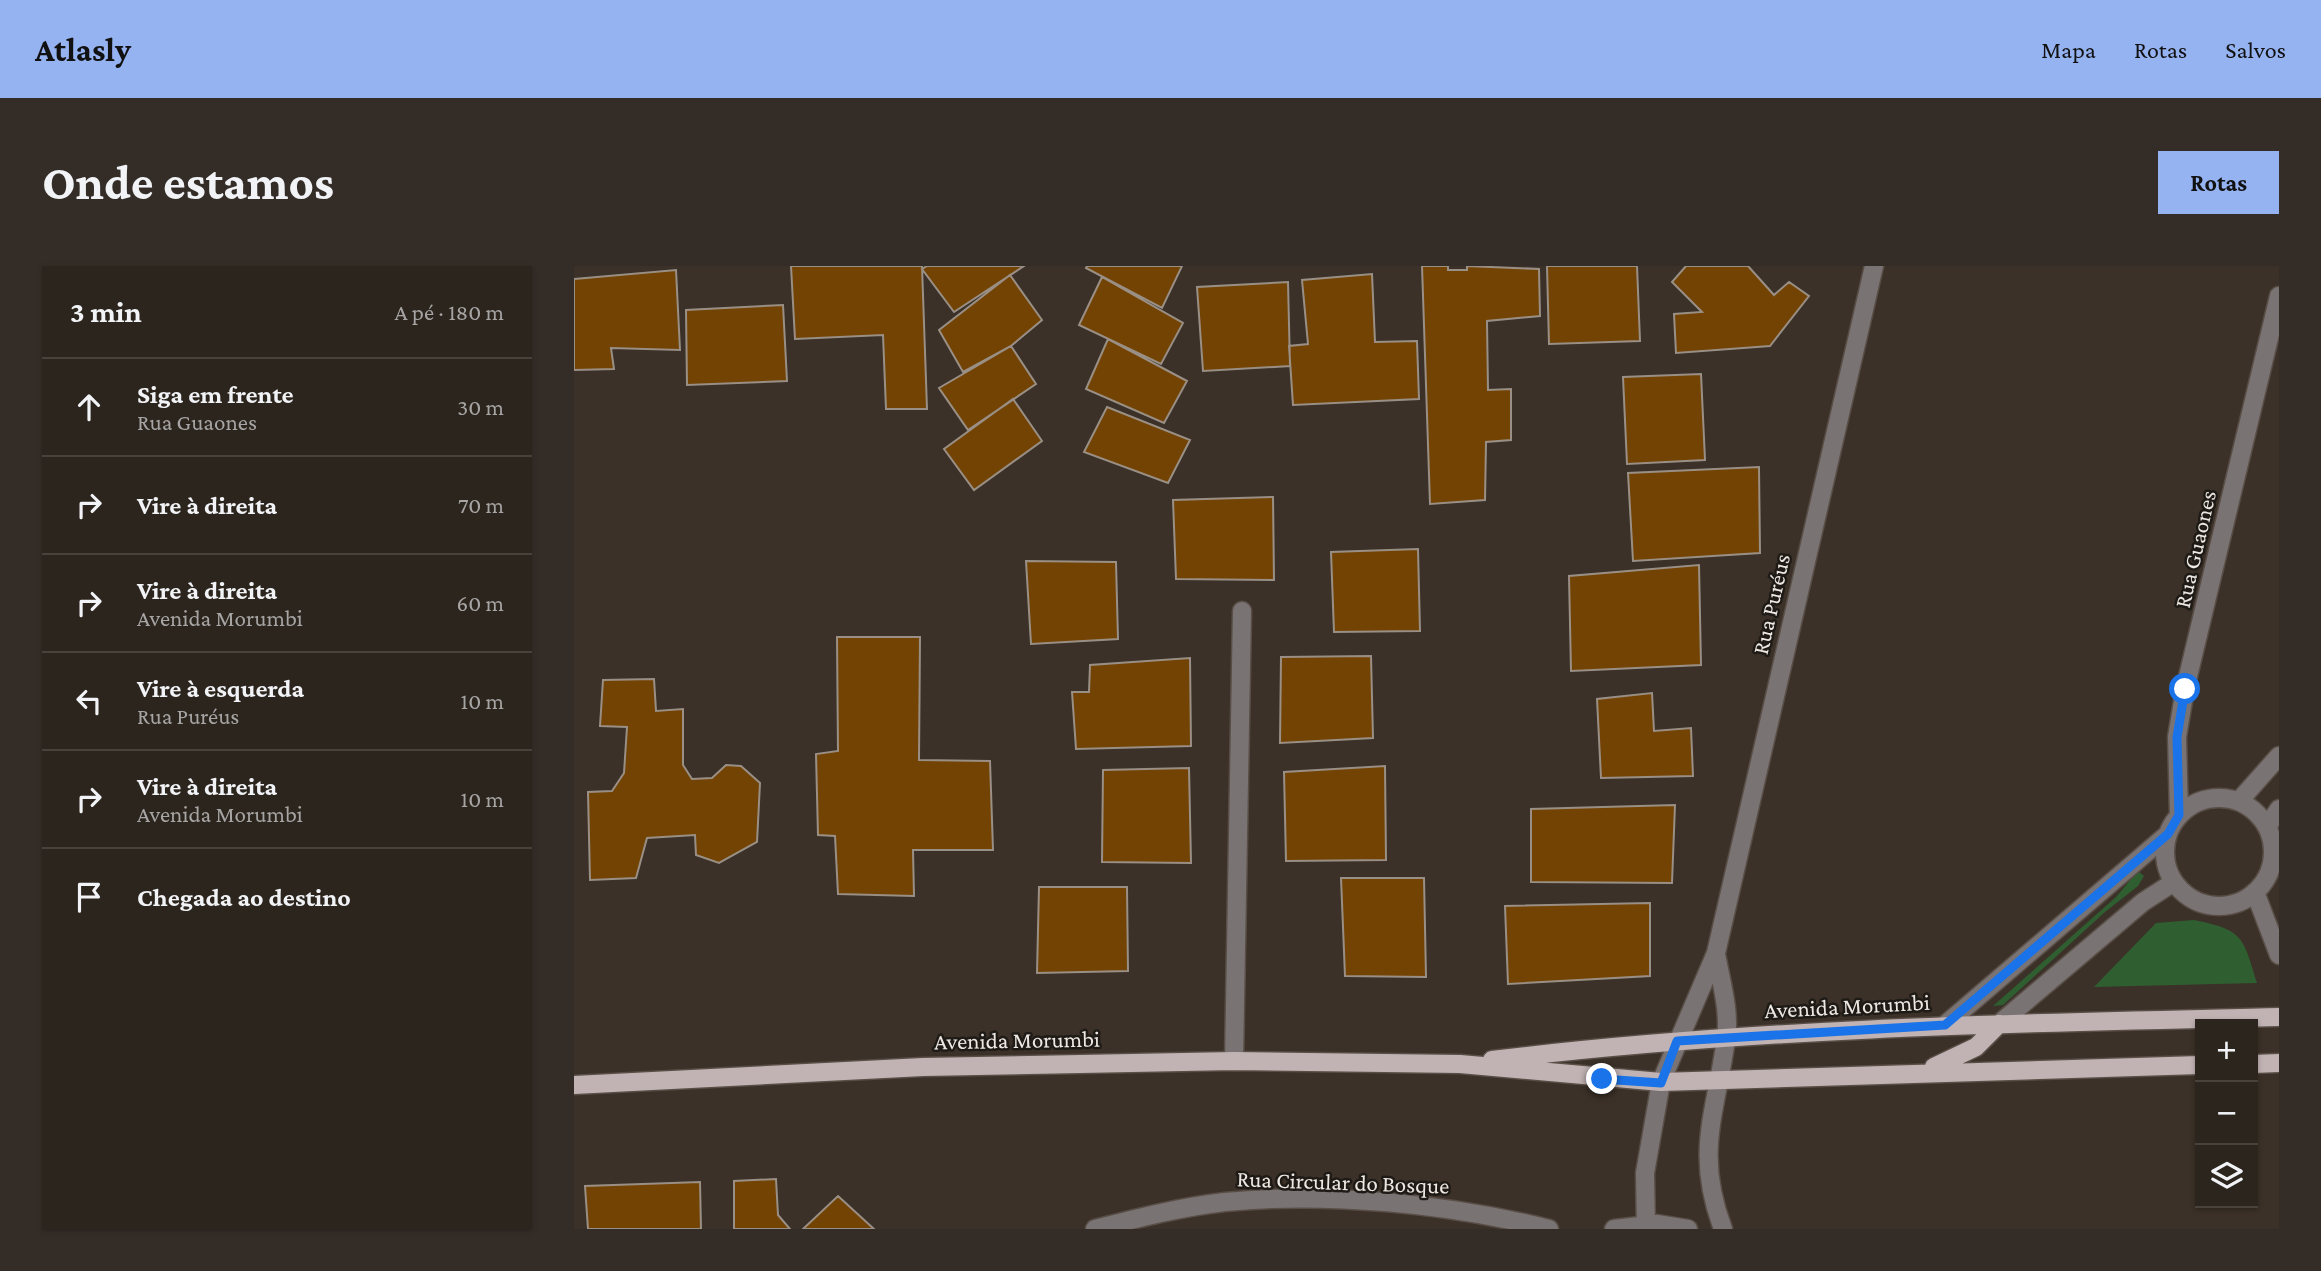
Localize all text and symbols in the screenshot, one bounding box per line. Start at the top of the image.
text: Atlasly [35,31,131,68]
text: Mapa [2041,36,2096,63]
text: Rotas [2134,36,2187,63]
text: Salvos [2225,36,2286,63]
button: Rotas [2158,151,2279,214]
text: Onde estamos [42,155,334,210]
text: 3 min [70,295,142,328]
text: A pé · 180 m [394,299,504,325]
text: Siga em frente [137,380,294,409]
icon: ahead [70,388,108,426]
text: 30 m [457,394,504,420]
text: Rua Guaones [137,409,257,435]
icon: right [70,486,108,524]
street label: Rua Guaones [2169,488,2221,610]
text: Vire à direita [137,491,277,520]
text: 70 m [458,492,504,518]
street label: Rua Puréus [1747,551,1795,657]
text: Vire à direita [137,576,277,605]
icon: right [70,584,108,622]
text: 60 m [457,590,504,616]
text: Avenida Morumbi [137,605,303,631]
route start [2169,673,2200,704]
text: Vire à esquerda [137,674,304,703]
icon: left [70,682,108,720]
text: 10 m [461,688,504,714]
text: Rua Puréus [137,703,239,729]
text: Vire à direita [137,772,277,801]
icon: right [70,780,108,818]
text: 10 m [461,786,504,812]
text: Avenida Morumbi [137,801,303,827]
icon: arrive [70,878,108,916]
text: Chegada ao destino [137,883,351,912]
street label: Avenida Morumbi [1764,989,1930,1023]
map controls [2195,1019,2258,1208]
button: + [2195,1019,2258,1082]
street label: Avenida Morumbi [934,1026,1100,1054]
route end [1586,1063,1617,1094]
button: − [2195,1082,2258,1145]
button: layers [2195,1145,2258,1208]
street label: Rua Circular do Bosque [1236,1165,1450,1199]

